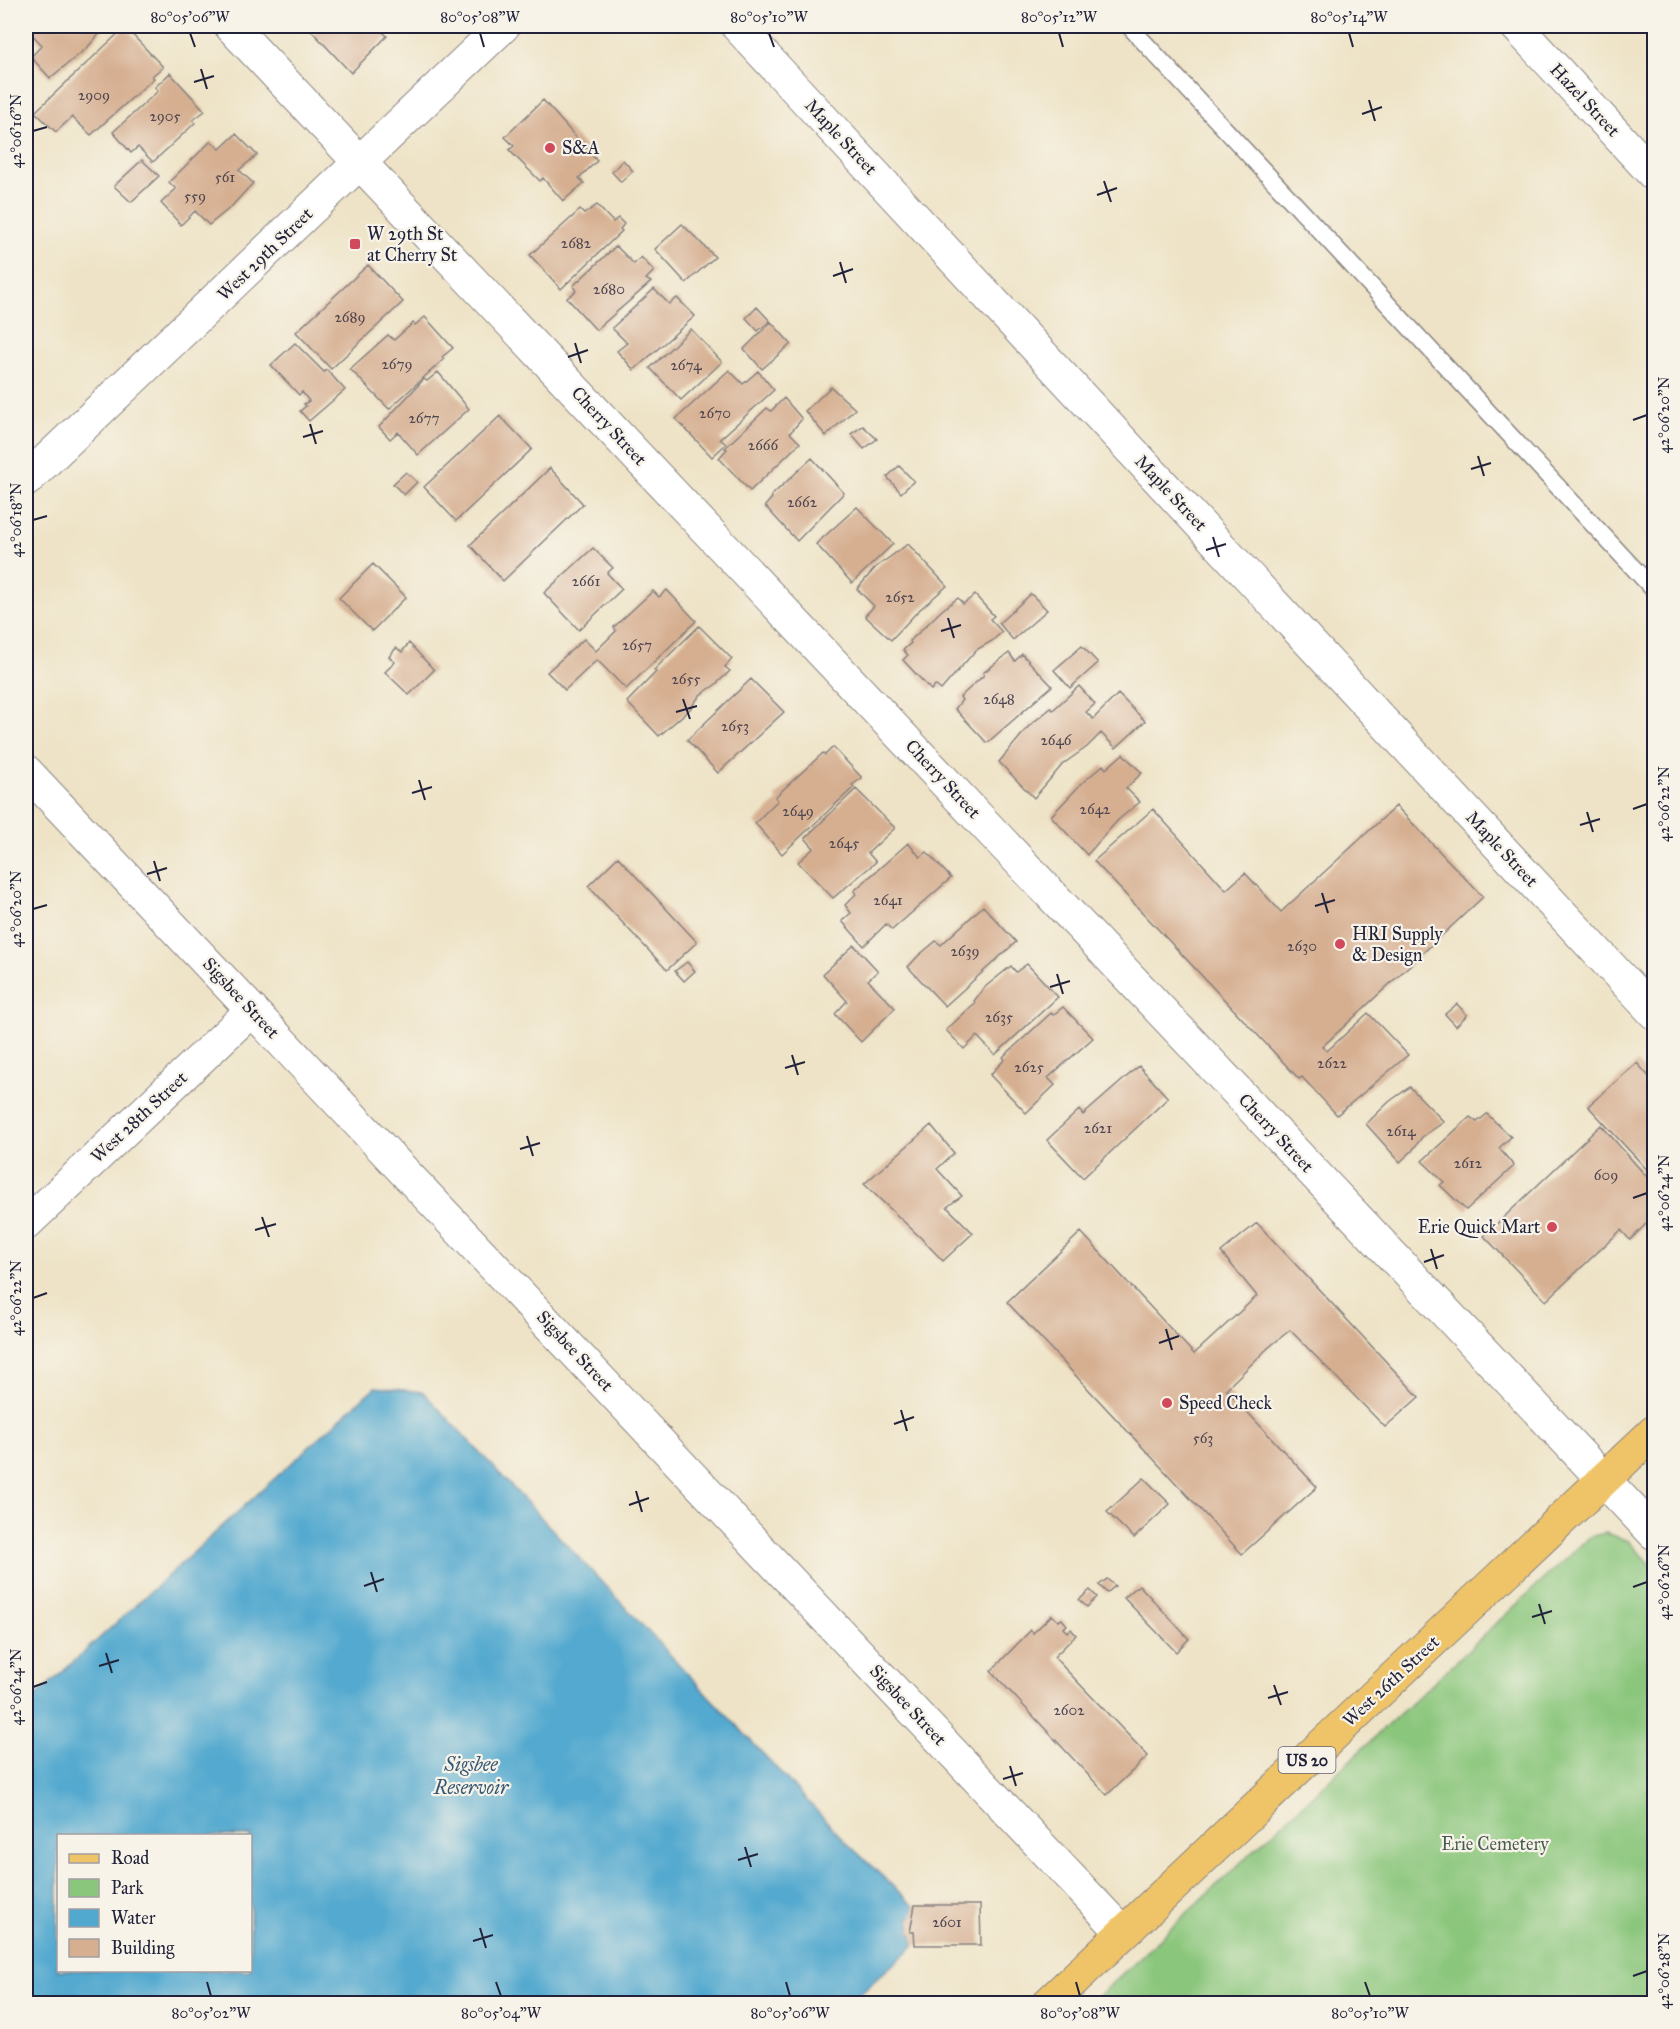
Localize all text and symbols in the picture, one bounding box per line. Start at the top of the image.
text: 80°05'06"W [150,8,230,26]
text: 80°05'08"W [440,8,521,26]
text: 80°05'10"W [730,8,808,26]
text: 80°05'12"W [1021,8,1098,26]
text: 80°05'14"W [1310,8,1388,26]
street label: Hazel Street [1545,59,1625,142]
house number: 2909 [78,86,110,104]
text: 42°06'16"N [7,93,25,168]
street label: Maple Street [800,94,882,180]
house number: 2905 [149,107,181,125]
place label: S&A [562,137,600,159]
marker: S&A [543,141,557,155]
house number: 561 [215,168,235,186]
house number: 559 [184,187,206,205]
street label: West 29th Street [213,203,318,305]
place label: W 29th St at Cherry St [367,223,458,266]
house number: 2682 [561,234,592,252]
marker: W 29th St at Cherry St [348,237,362,251]
house number: 2680 [593,280,625,298]
house number: 2689 [334,308,366,326]
house number: 2679 [381,355,413,373]
house number: 2674 [670,356,702,374]
text: 42°06'20"N [1655,376,1673,454]
street label: Cherry Street [567,382,652,471]
house number: 2670 [699,404,731,422]
house number: 2677 [408,409,440,427]
house number: 2666 [748,436,780,454]
street label: Maple Street [1130,450,1212,536]
text: 42°06'18"N [7,482,25,557]
house number: 2662 [787,493,818,511]
house number: 2661 [572,572,600,590]
house number: 2652 [885,588,915,606]
house number: 2657 [622,636,652,654]
house number: 2655 [671,670,701,688]
house number: 2648 [983,690,1015,708]
house number: 2653 [721,717,749,735]
house number: 2646 [1040,731,1073,749]
street label: Cherry Street [901,735,986,824]
text: 42°06'22"N [1655,766,1673,842]
house number: 2642 [1080,800,1111,818]
house number: 2649 [782,802,814,820]
street label: Maple Street [1461,806,1543,892]
house number: 2645 [829,834,859,852]
text: 42°06'20"N [7,870,25,948]
house number: 2641 [873,891,903,909]
place label: HRI Supply & Design [1352,923,1443,967]
house number: 2630 [1287,937,1317,955]
marker: HRI Supply & Design [1333,937,1347,951]
house number: 2639 [950,942,980,960]
street label: Sigsbee Street [197,953,284,1044]
house number: 2635 [985,1008,1013,1026]
house number: 2622 [1317,1054,1348,1072]
house number: 2625 [1014,1058,1044,1076]
street label: West 28th Street [86,1066,192,1167]
street label: Cherry Street [1234,1089,1319,1178]
house number: 2621 [1084,1119,1112,1137]
house number: 2614 [1386,1122,1416,1140]
house number: 2612 [1454,1154,1483,1172]
text: 42°06'24"N [1655,1154,1673,1231]
house number: 609 [1594,1166,1618,1184]
place label: Erie Quick Mart [1418,1216,1541,1238]
marker: Erie Quick Mart [1545,1220,1559,1234]
text: 42°06'22"N [7,1260,25,1336]
street label: Sigsbee Street [531,1306,618,1397]
place label: Speed Check [1179,1392,1273,1414]
marker: Speed Check [1160,1396,1174,1410]
house number: 563 [1193,1429,1213,1447]
text: 42°06'26"N [1655,1544,1673,1620]
street label: West 26th Street [1338,1630,1444,1731]
text: 42°06'24"N [7,1648,25,1725]
street label: Sigsbee Street [864,1660,951,1751]
house number: 2602 [1053,1701,1085,1719]
road number: US 20 [1278,1747,1336,1773]
water label: Sigsbee Reservoir [433,1752,510,1799]
park label: Erie Cemetery [1441,1833,1549,1855]
legend [57,1834,252,1972]
text: Road [111,1847,149,1869]
text: Park [111,1877,144,1899]
text: Water [111,1907,156,1929]
house number: 2601 [932,1913,962,1931]
text: 42°06'28"N [1655,1933,1673,2009]
text: Building [111,1937,175,1960]
text: 80°05'02"W [172,2004,251,2022]
text: 80°05'04"W [461,2004,542,2022]
text: 80°05'06"W [750,2004,830,2022]
text: 80°05'08"W [1040,2004,1121,2022]
text: 80°05'10"W [1331,2004,1409,2022]

